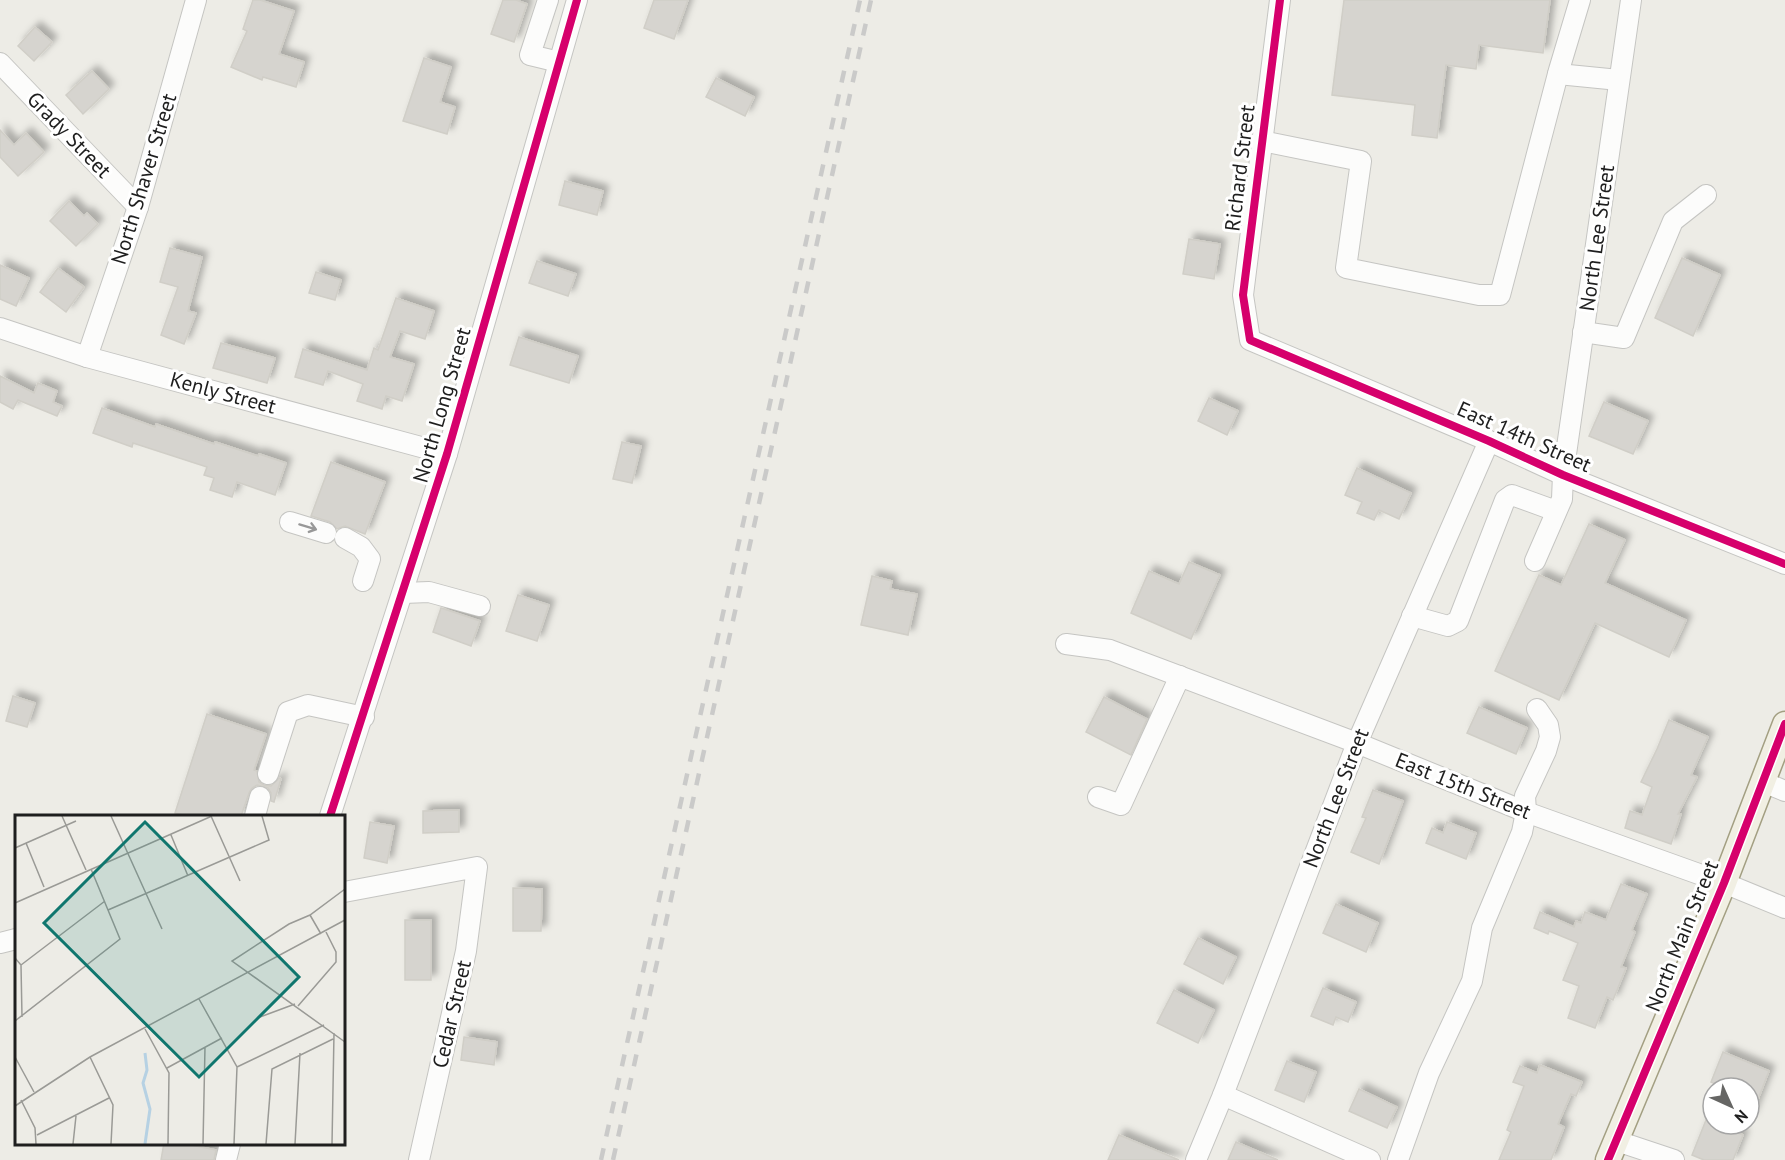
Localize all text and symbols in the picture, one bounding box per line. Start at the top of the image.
street label: Grady Street [21,86,117,184]
street label: North Shaver Street [105,90,182,268]
street label: Richard Street [1218,103,1261,233]
street label: North Lee Street [1573,163,1620,313]
street label: North Long Street [406,324,477,486]
street label: Kenly Street [167,365,279,420]
street label: East 14th Street [1453,395,1595,478]
one-way arrow [298,522,317,533]
street label: North Lee Street [1297,724,1375,871]
street label: East 15th Street [1391,746,1535,825]
inset map [15,815,345,1145]
street label: North Main Street [1639,856,1724,1015]
street label: Cedar Street [426,957,477,1071]
north arrow [1701,1076,1761,1136]
text: N [1731,1106,1752,1127]

